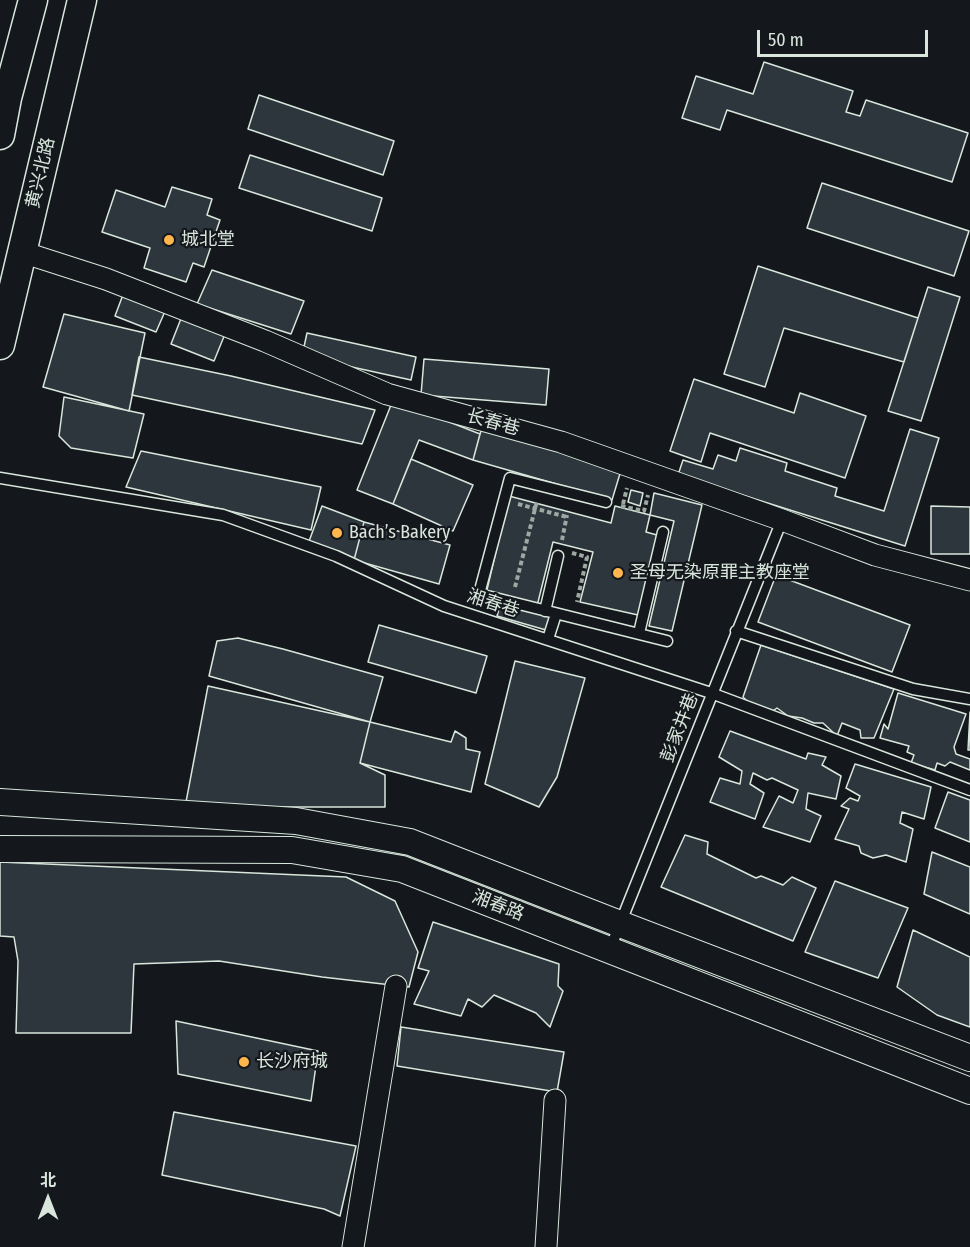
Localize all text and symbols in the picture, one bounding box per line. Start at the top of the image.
scale bar [760,18,931,56]
text: 50 m [768,29,804,51]
street label: 黄兴北路 [22,135,60,211]
place label: 城北堂 [181,229,235,251]
marker: 城北堂 [162,233,176,247]
street label: 长春巷 [464,406,522,440]
place label: Bach’s Bakery [349,522,450,544]
marker: Bach’s Bakery [330,526,344,540]
place label: 圣母无染原罪主教座堂 [630,562,810,584]
marker: 圣母无染原罪主教座堂 [611,566,625,580]
street label: 湘春巷 [464,585,522,623]
street label: 彭家并巷 [657,691,703,765]
street label: 湘春路 [469,886,527,926]
place label: 长沙府城 [256,1051,328,1073]
marker: 长沙府城 [237,1055,251,1069]
north arrow [18,1169,78,1229]
text: 北 [40,1171,56,1190]

